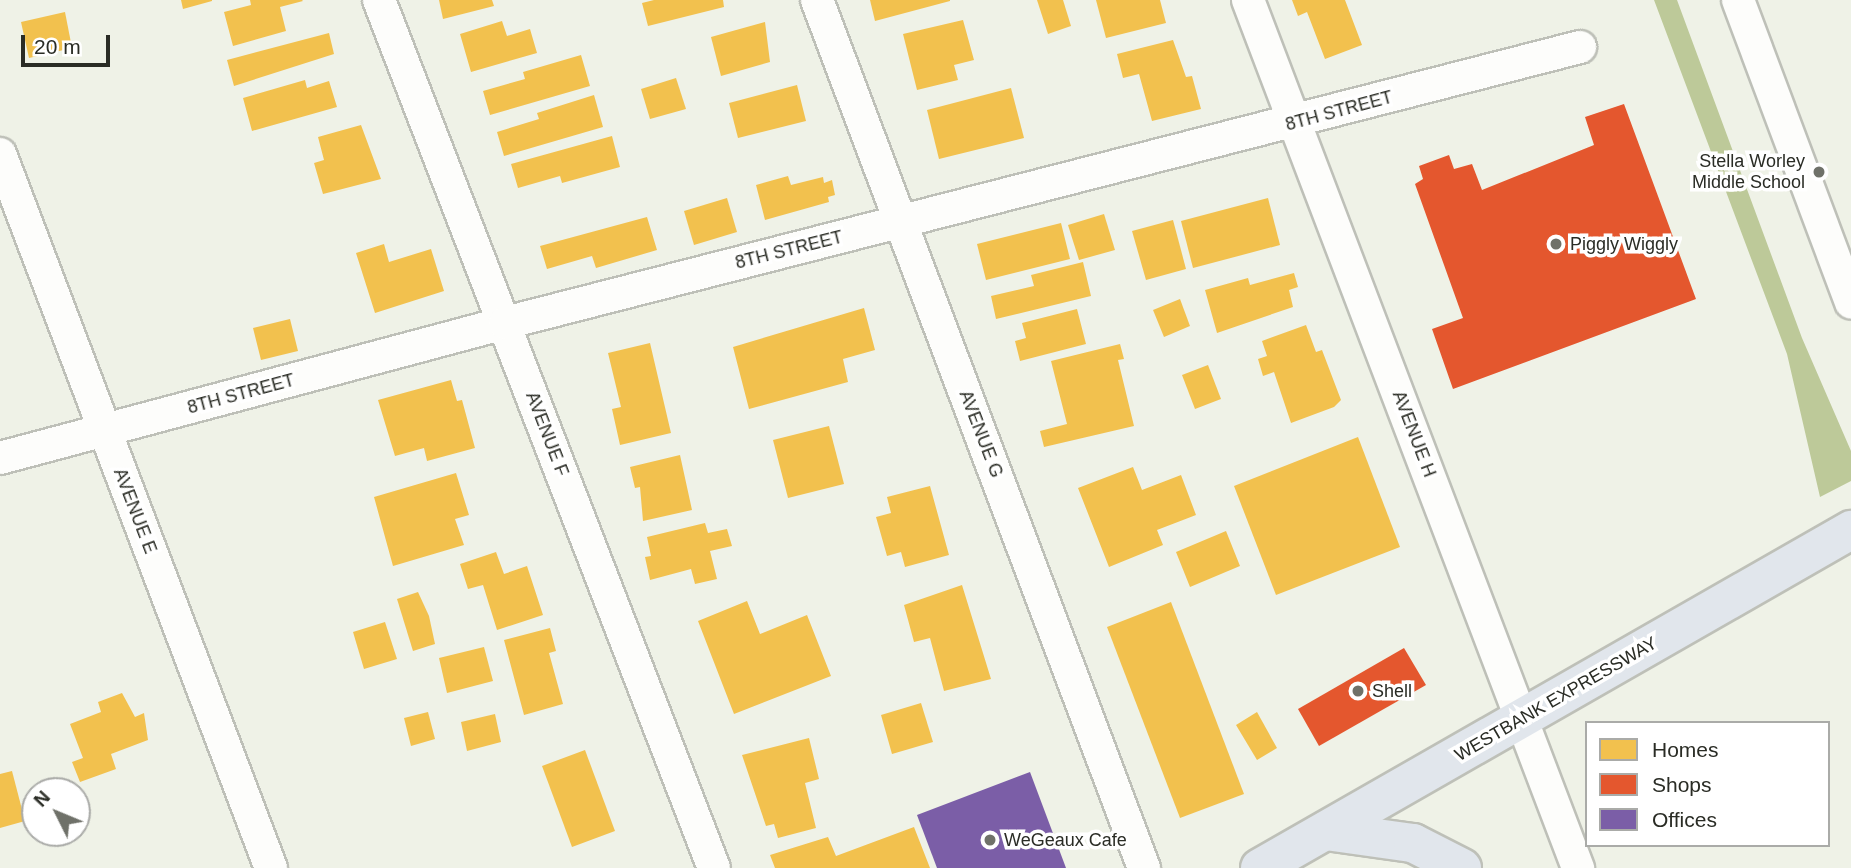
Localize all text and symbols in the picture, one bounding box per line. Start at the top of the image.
scale bar [24,21,114,65]
text: 20 m [34,35,81,58]
street label: 8TH STREET [1283,86,1395,136]
place label: Stella Worley Middle School [1692,151,1805,194]
marker: Stella Worley Middle School [1811,164,1827,180]
street label: 8TH STREET [733,226,845,274]
place label: Piggly Wiggly [1570,233,1678,255]
marker: Piggly Wiggly [1548,236,1564,252]
street label: 8TH STREET [185,369,297,419]
street label: AVENUE G [954,387,1008,481]
street label: AVENUE H [1388,388,1440,480]
street label: AVENUE F [521,389,573,479]
street label: AVENUE E [109,465,161,557]
street label: WESTBANK EXPRESSWAY [1451,632,1661,766]
place label: Shell [1372,680,1412,702]
marker: Shell [1350,683,1366,699]
legend [1585,721,1830,847]
text: Homes [1652,738,1719,761]
text: Shops [1652,773,1712,796]
north arrow [21,777,91,847]
text: N [29,787,54,811]
text: Offices [1652,808,1717,831]
place label: WeGeaux Cafe [1004,829,1127,851]
marker: WeGeaux Cafe [982,832,998,848]

